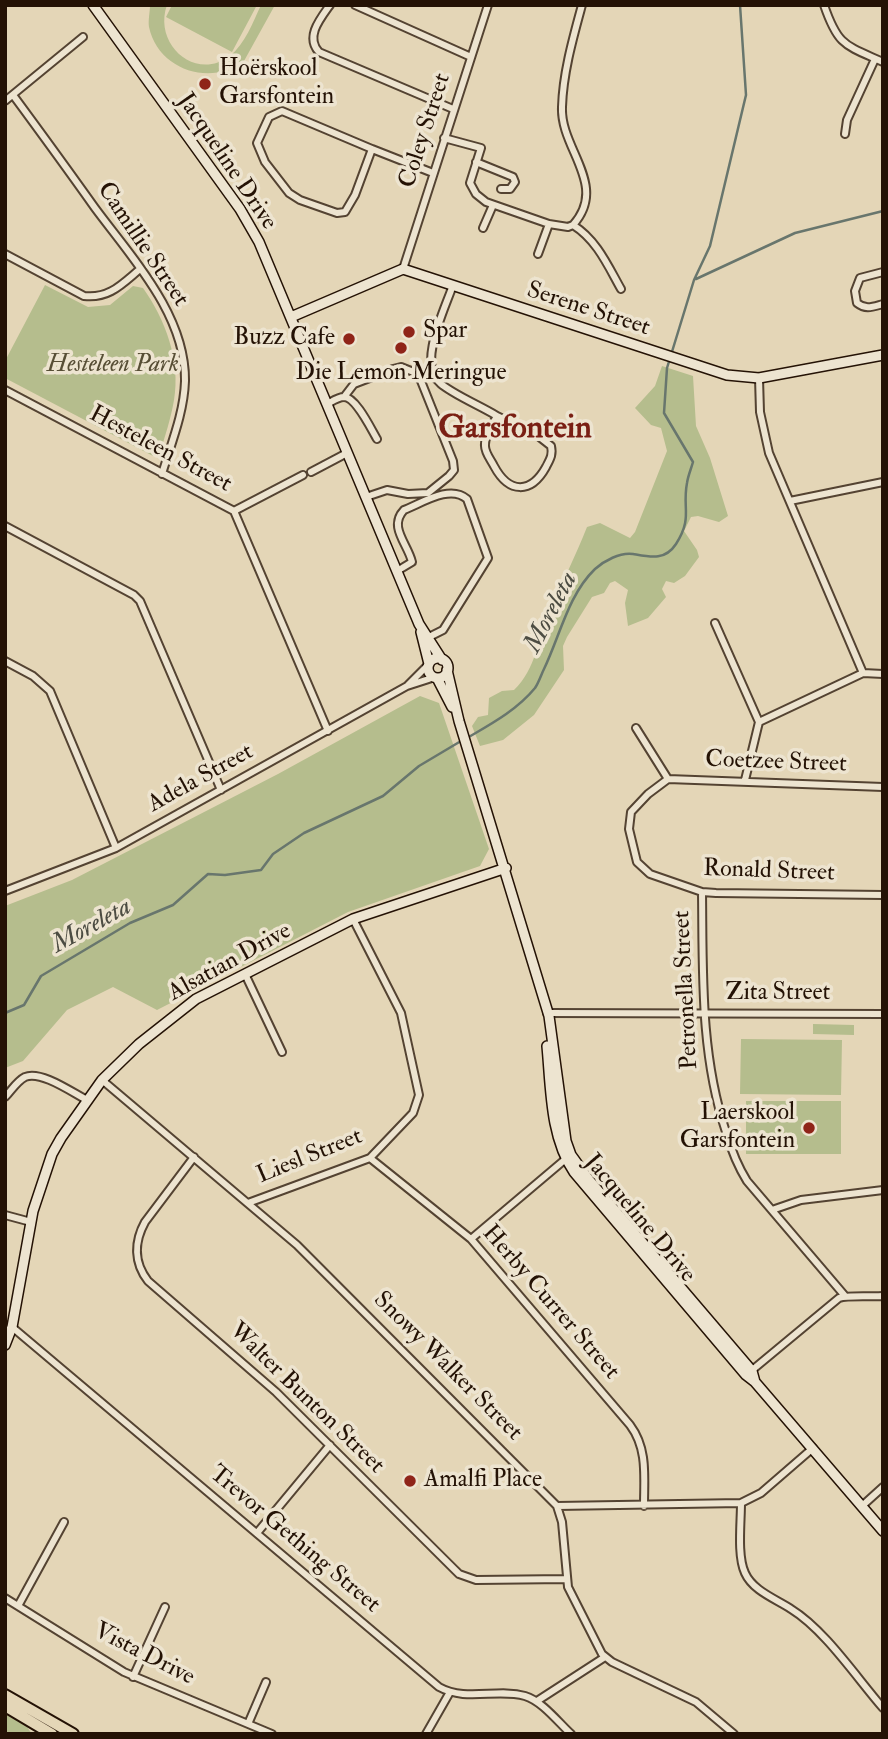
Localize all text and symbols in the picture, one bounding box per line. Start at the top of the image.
place label: Hoërskool Garsfontein [219,56,334,112]
street label: Coley Street [394,70,458,192]
marker: Hoërskool Garsfontein [197,76,213,92]
street label: Jacqueline Drive [170,88,282,236]
street label: Camillie Street [90,177,194,313]
street label: Serene Street [523,277,653,343]
place label: Spar [423,318,467,346]
marker: Spar [401,324,417,340]
place label: Buzz Cafe [234,325,335,353]
marker: Buzz Cafe [341,331,357,347]
marker: Die Lemon Meringue [393,340,409,356]
park label: Hesteleen Park [47,352,179,380]
place label: Die Lemon Meringue [296,360,506,388]
street label: Hesteleen Street [84,400,236,500]
district label: Garsfontein [438,411,592,449]
water label: Moreleta [518,567,586,659]
street label: Adela Street [143,738,259,820]
street label: Coetzee Street [705,746,847,780]
street label: Ronald Street [703,855,835,889]
water label: Moreleta [47,892,137,962]
street label: Petronella Street [668,910,706,1070]
street label: Alsatian Drive [164,917,296,1009]
street label: Zita Street [726,980,830,1008]
place label: Laerskool Garsfontein [680,1100,795,1156]
marker: Laerskool Garsfontein [801,1120,817,1136]
street label: Liesl Street [253,1123,367,1191]
street label: Jacqueline Drive [577,1149,701,1289]
street label: Herby Currer Street [475,1220,625,1386]
street label: Snowy Walker Street [367,1287,527,1447]
street label: Walter Bunton Street [222,1317,390,1481]
street label: Trevor Gething Street [203,1460,385,1620]
place label: Amalfi Place [424,1467,542,1495]
marker: Amalfi Place [402,1473,418,1489]
street label: Vista Drive [89,1617,199,1693]

